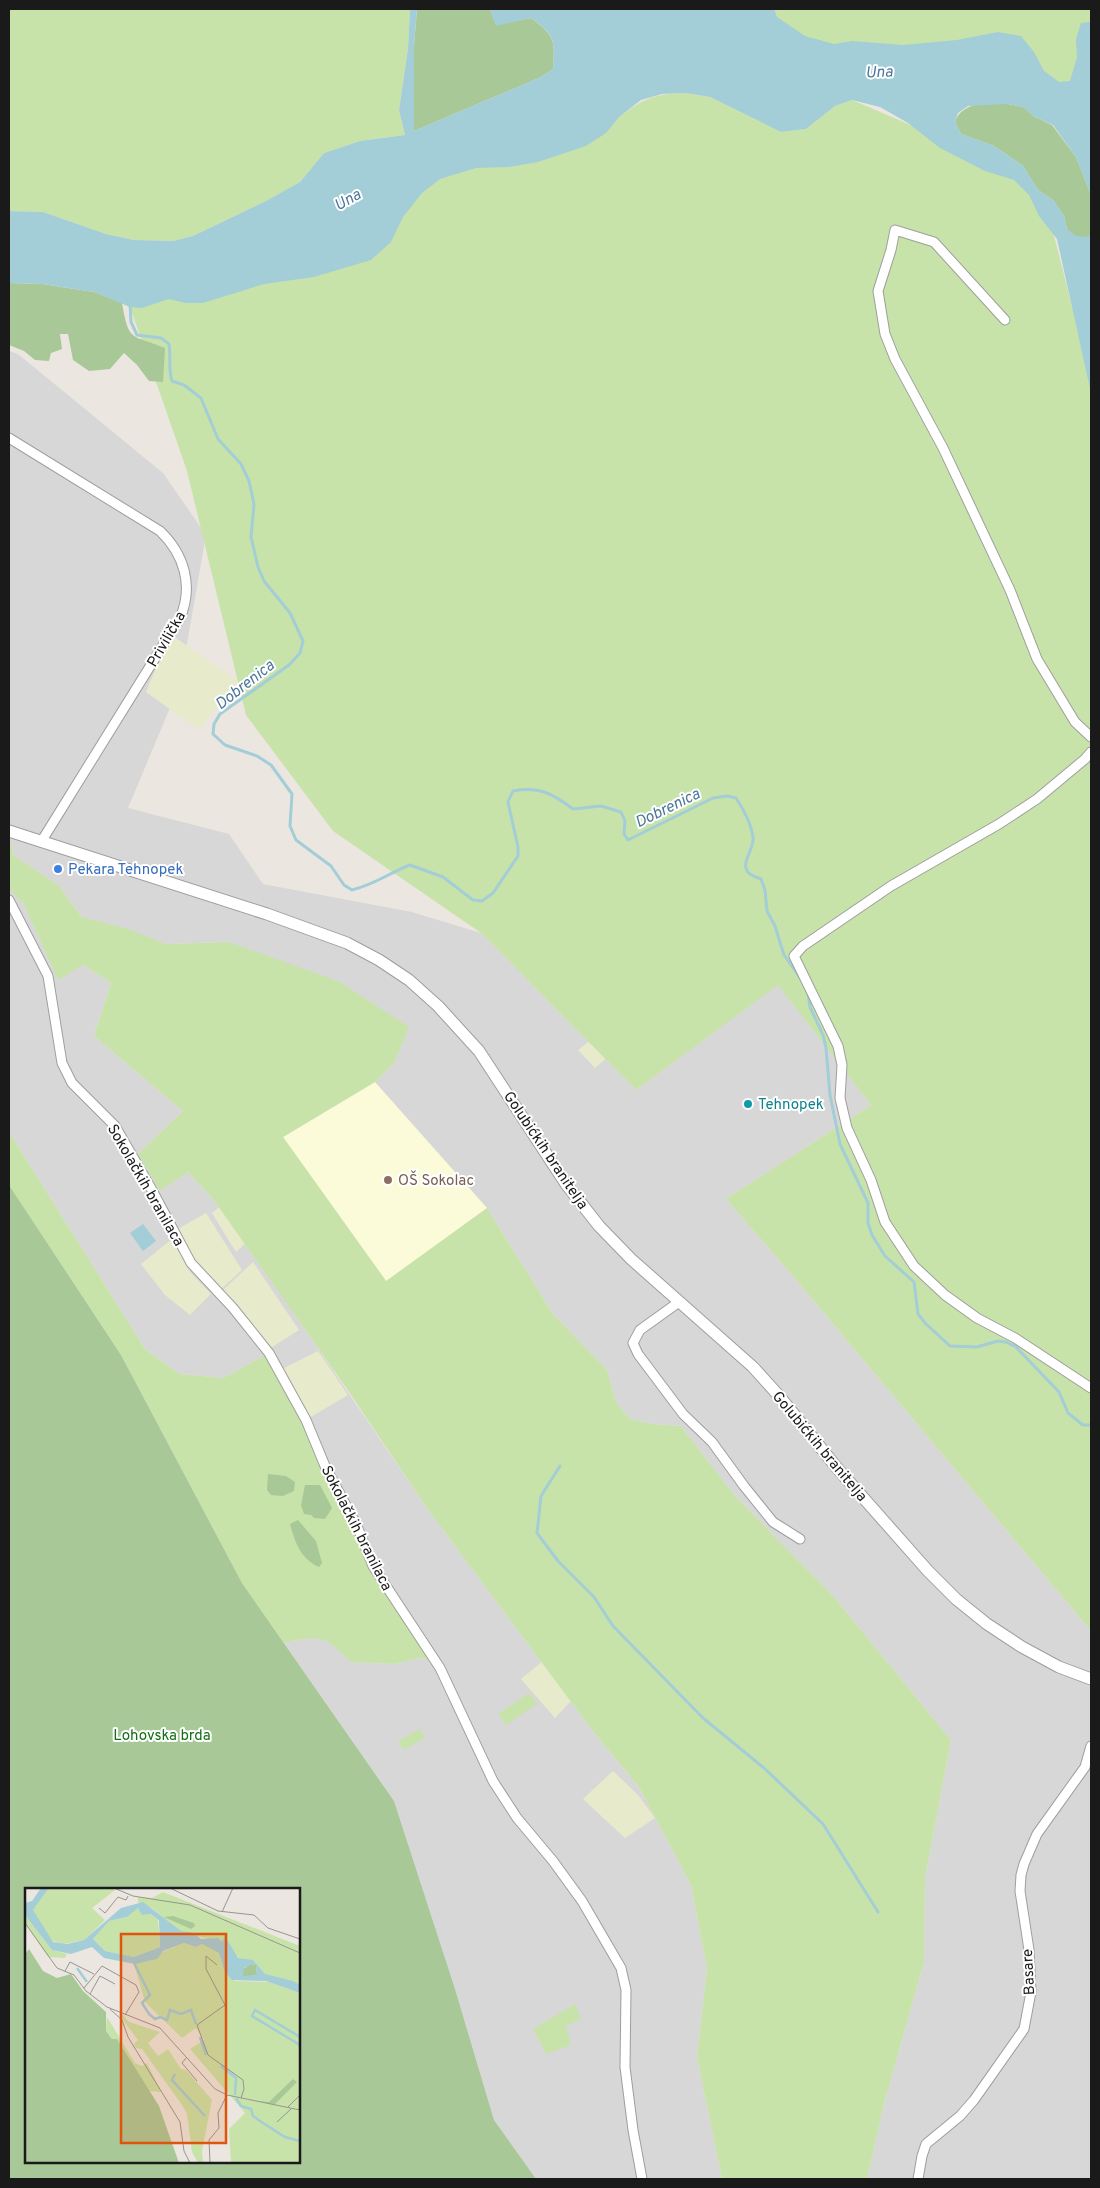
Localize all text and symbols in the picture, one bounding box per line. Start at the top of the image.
water label: Una [865,62,894,83]
water label: Una [331,185,366,216]
street label: Privilička [144,608,191,671]
water label: Dobrenica [212,656,279,715]
water label: Dobrenica [632,784,704,833]
place label: Pekara Tehnopek [68,861,183,880]
marker: Pekara Tehnopek [52,863,64,875]
street label: Golubićkih branitelja [498,1088,591,1214]
place label: Tehnopek [758,1096,824,1115]
marker: Tehnopek [742,1098,754,1110]
street label: Sokolačkih branilaca [102,1121,187,1250]
place label: OŠ Sokolac [398,1170,474,1191]
marker: OŠ Sokolac [382,1174,394,1186]
street label: Golubićkih branitelja [767,1388,871,1506]
street label: Sokolačkih branilaca [316,1463,395,1594]
park label: Lohovska brda [113,1727,211,1746]
inset map [25,1888,300,2163]
street label: Basare [1019,1948,1040,1996]

